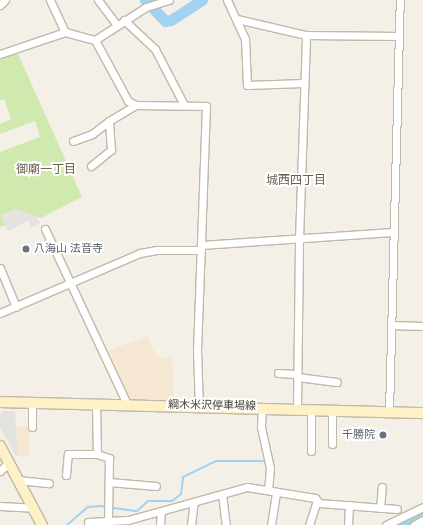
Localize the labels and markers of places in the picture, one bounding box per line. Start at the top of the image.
place label: 八海山 法音寺 [34,242,103,256]
marker: 八海山 法音寺 [21,244,31,254]
place label: 千勝院 [342,428,375,442]
marker: 千勝院 [378,430,388,440]

